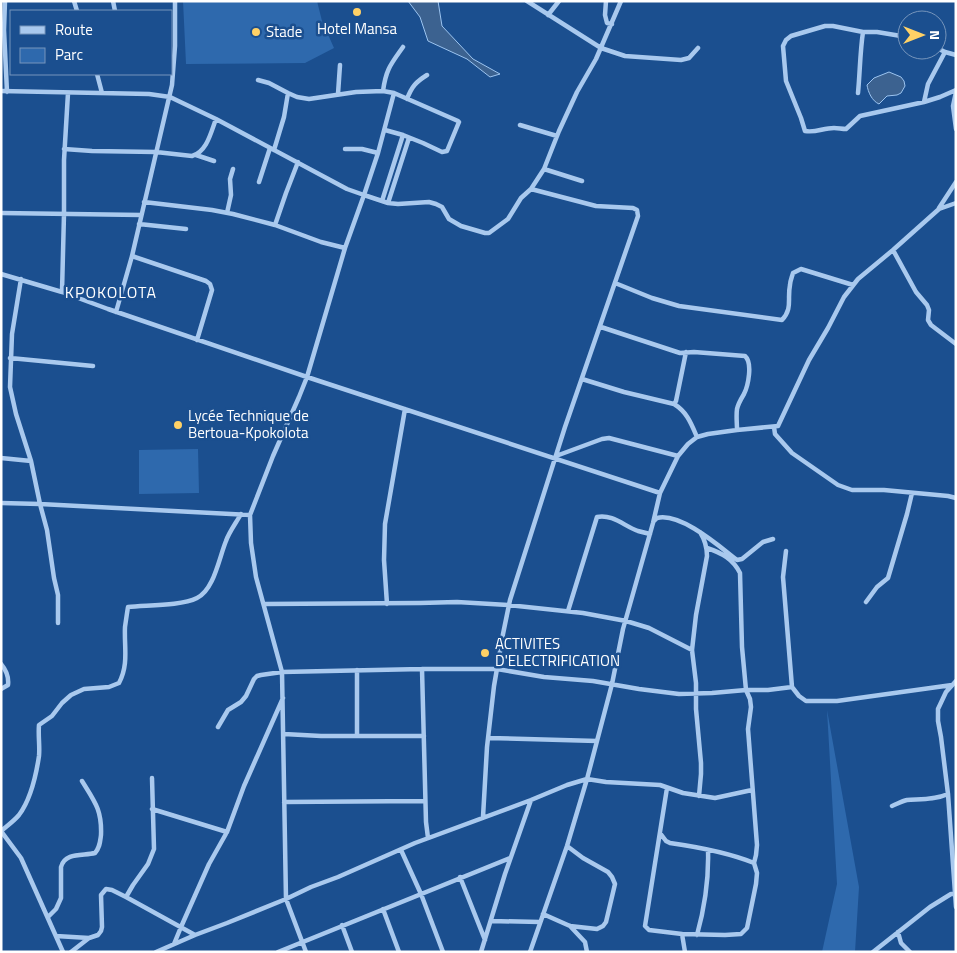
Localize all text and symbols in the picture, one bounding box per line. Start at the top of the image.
marker: Hotel Mansa [351,6,363,18]
legend [10,10,172,75]
north arrow [897,10,947,60]
place label: Hotel Mansa [317,17,398,40]
text: Route [55,18,93,41]
place label: Stade [266,20,302,43]
marker: Stade [250,26,262,38]
text: N [925,30,946,40]
text: Parc [55,43,83,66]
district label: KPOKOLOTA [65,280,157,304]
place label: Lycée Technique de Bertoua-Kpokolota [188,404,309,444]
marker: Lycée Technique de Bertoua-Kpokolota [172,419,184,431]
place label: ACTIVITES D'ELECTRIFICATION [495,632,620,672]
marker: ACTIVITES D'ELECTRIFICATION [479,647,491,659]

